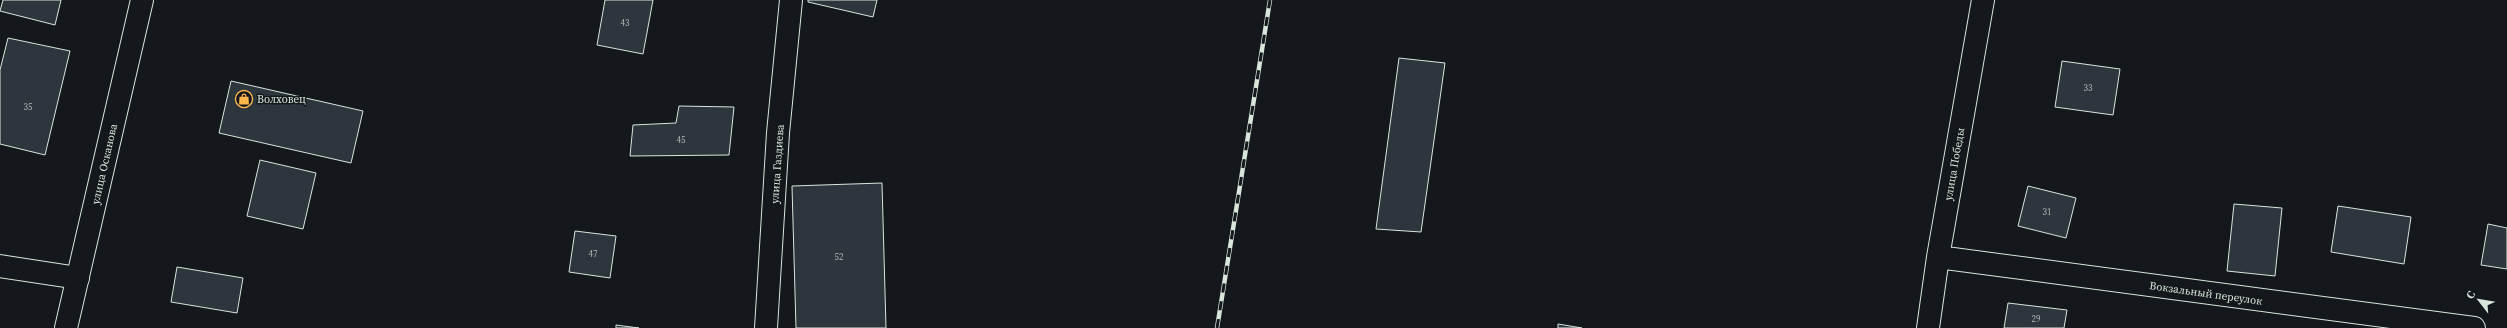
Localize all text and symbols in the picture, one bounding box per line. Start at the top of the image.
house number: 43 [620,17,630,29]
house number: 33 [2083,82,2093,94]
shop icon: Волховец [234,89,254,109]
place label: Волховец [257,92,306,107]
house number: 35 [23,101,33,113]
street label: улица Осканова [88,122,121,206]
street label: улица Газдиева [767,123,788,204]
street label: улица Победы [1941,126,1968,202]
house number: 45 [676,134,686,146]
house number: 31 [2042,206,2052,218]
house number: 47 [588,248,598,260]
house number: 52 [834,251,844,263]
street label: Вокзальный переулок [2149,278,2263,309]
north arrow [2459,280,2499,320]
text: С [2463,288,2479,302]
house number: 29 [2031,313,2041,325]

